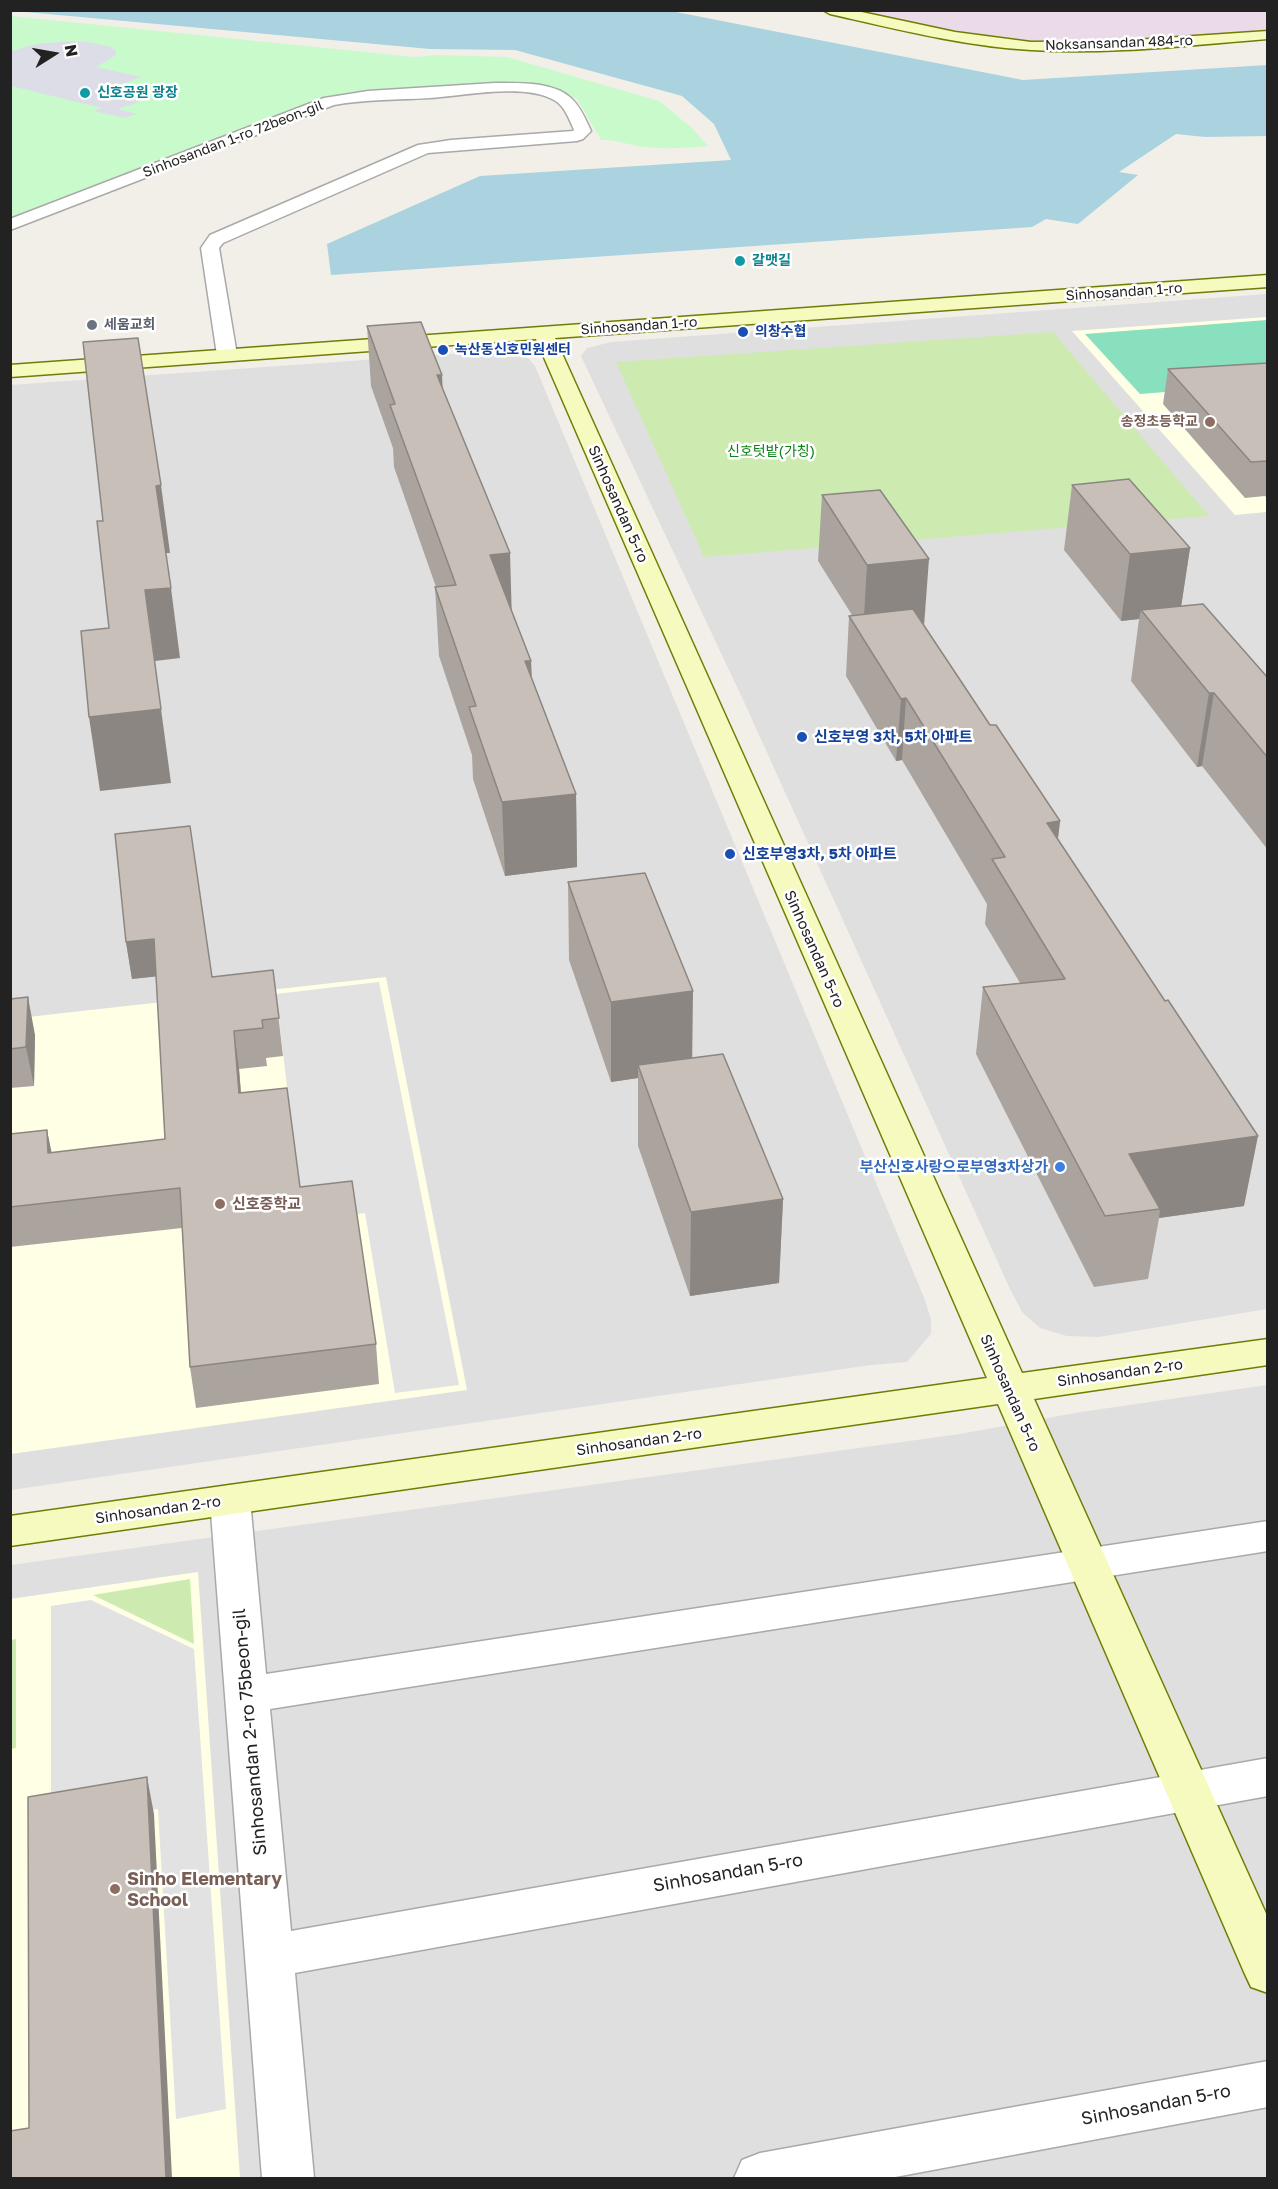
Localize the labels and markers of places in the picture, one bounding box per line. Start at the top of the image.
place label: 신호공원 광장 [97,85,178,101]
marker: 신호공원 광장 [78,86,92,100]
place label: 갈맷길 [752,253,791,269]
marker: 갈맷길 [733,254,747,268]
place label: 세움교회 [104,317,156,333]
marker: 세움교회 [85,318,99,332]
place label: 의창수협 [755,324,807,340]
marker: 의창수협 [736,325,750,339]
place label: 녹산동신호민원센터 [455,342,571,358]
marker: 녹산동신호민원센터 [436,343,450,357]
place label: 송정초등학교 [1121,414,1198,430]
marker: 송정초등학교 [1203,415,1217,429]
place label: 신호부영 3차, 5차 아파트 [814,728,973,746]
marker: 신호부영 3차, 5차 아파트 [795,730,809,744]
place label: 신호부영3차, 5차 아파트 [742,845,897,863]
marker: 신호부영3차, 5차 아파트 [723,847,737,861]
place label: 부산신호사랑으로부영3차상가 [859,1158,1048,1176]
marker: 부산신호사랑으로부영3차상가 [1053,1160,1067,1174]
place label: 신호중학교 [232,1195,301,1213]
marker: 신호중학교 [213,1197,227,1211]
place label: Sinho Elementary School [127,1868,282,1910]
marker: Sinho Elementary School [108,1882,122,1896]

